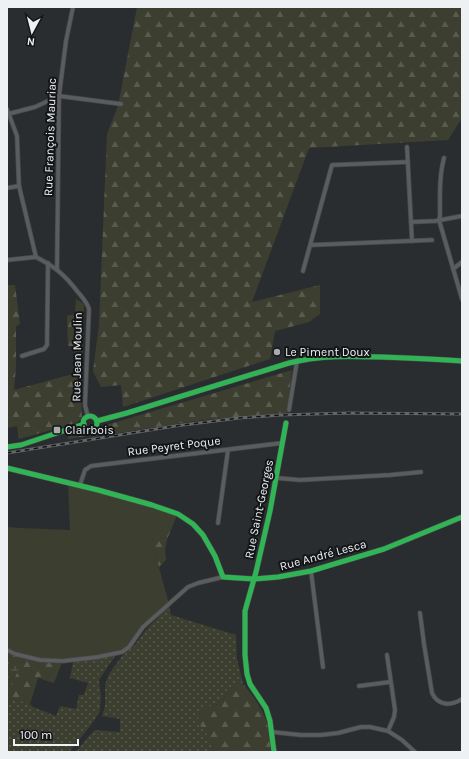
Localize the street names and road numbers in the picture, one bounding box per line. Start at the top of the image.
street label: Rue François Mauriac [41,78,59,196]
street label: Rue Jean Moulin [69,312,85,402]
street label: Rue Peyret Poque [127,433,221,459]
street label: Rue Saint-Georges [242,458,276,560]
street label: Rue André Lesca [278,537,368,573]

